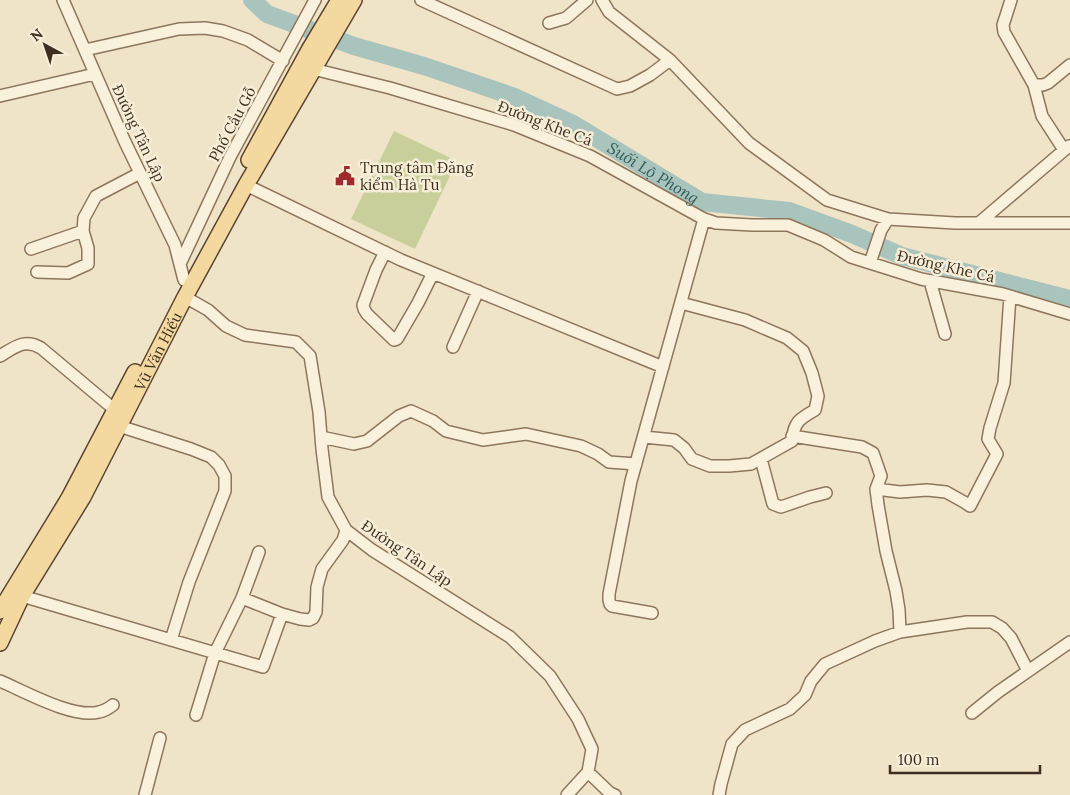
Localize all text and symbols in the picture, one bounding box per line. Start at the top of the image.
north arrow [20,20,70,70]
text: N [27,25,47,45]
street label: Đường Tân Lập [108,81,170,185]
street label: Phố Cầu Gỗ [204,83,260,165]
street label: Đường Khe Cá [495,96,595,150]
water label: Suối Lộ Phong [604,137,703,208]
place label: Trung tâm Đăng kiểm Hà Tu [360,158,474,194]
public building icon: Trung tâm Đăng kiểm Hà Tu [334,165,356,187]
street label: Đường Khe Cá [895,246,997,287]
street label: Vũ Văn Hiếu [129,308,185,395]
street label: Đường Tân Lập [358,516,456,590]
scale bar [890,742,1040,774]
text: 100 m [898,750,939,769]

